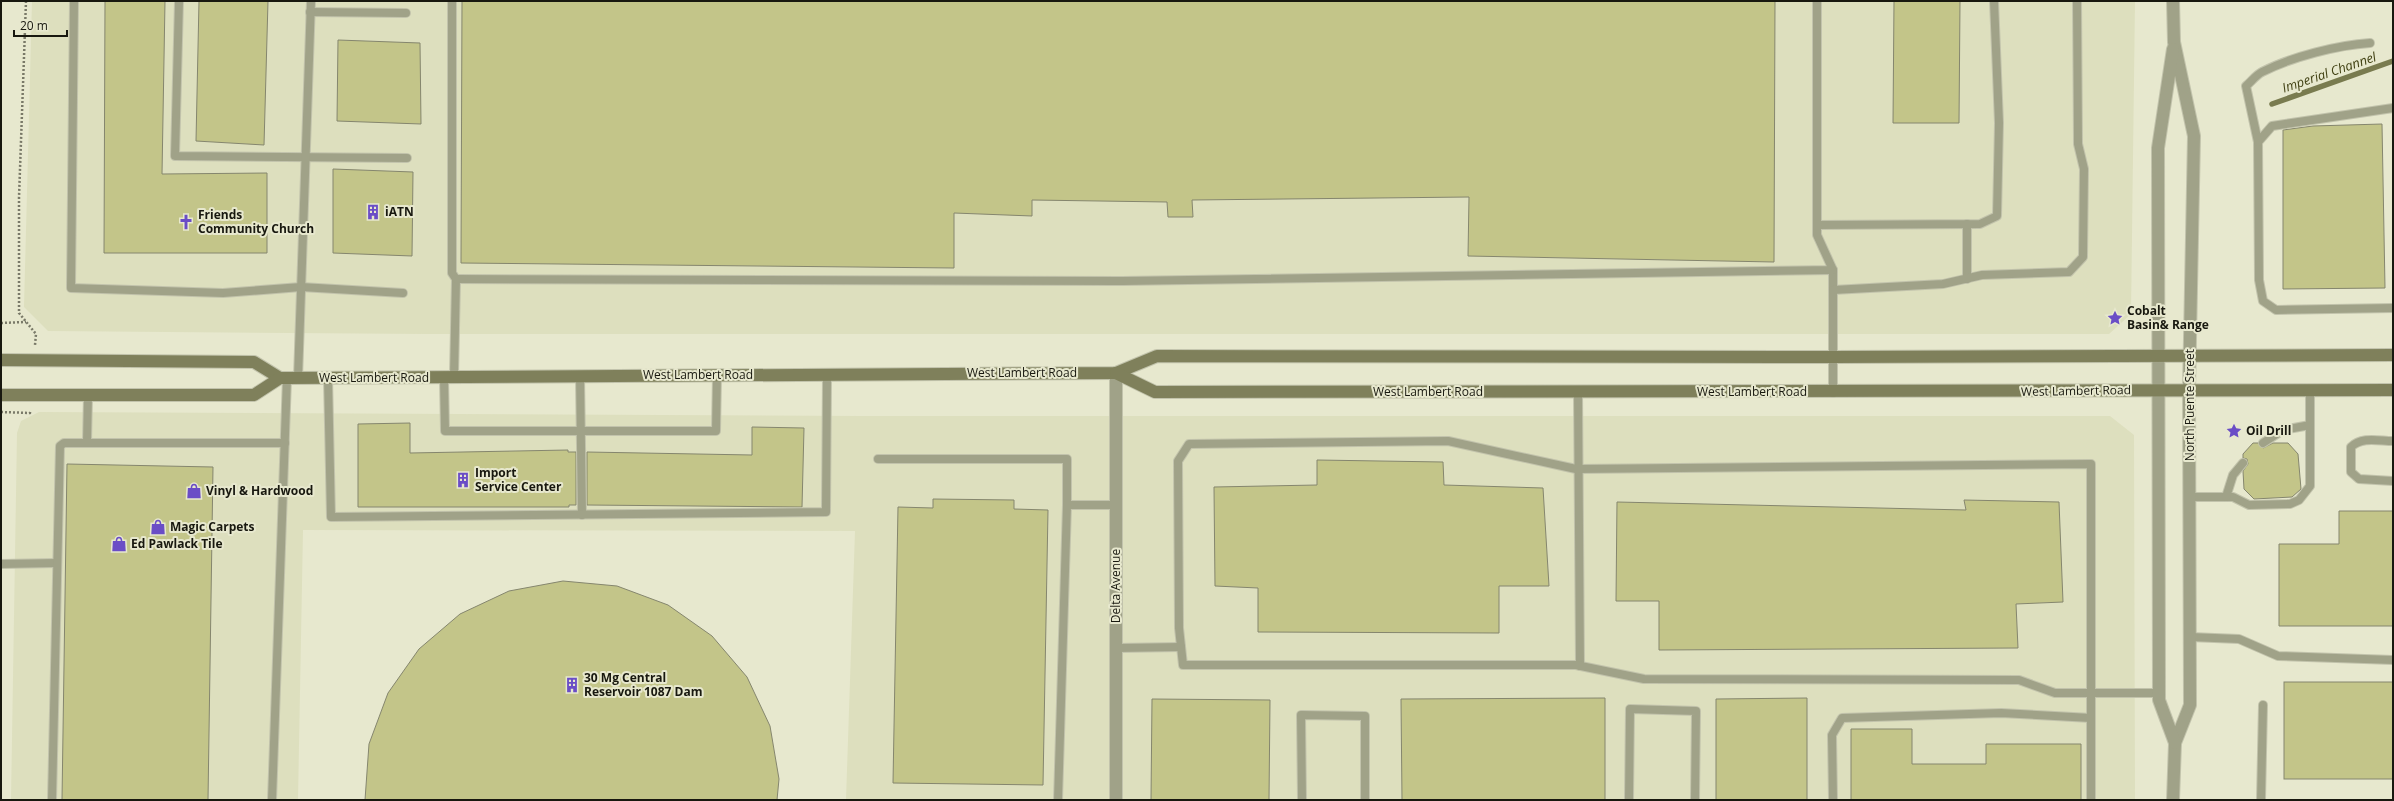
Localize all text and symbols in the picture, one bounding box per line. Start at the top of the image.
scale bar [14,12,67,38]
text: 20 m [20,17,48,34]
water label: Imperial Channel [2280,47,2379,97]
building icon: iATN [364,203,382,221]
place label: iATN [385,203,414,220]
place label: Friends Community Church [198,206,314,237]
church icon: Friends Community Church [177,213,195,231]
place label: Cobalt Basin& Range [2127,302,2209,333]
place icon: Cobalt Basin& Range [2106,309,2124,327]
street label: North Puente Street [2181,349,2198,461]
street label: West Lambert Road [967,364,1077,381]
street label: West Lambert Road [643,366,753,383]
street label: West Lambert Road [319,369,429,386]
street label: West Lambert Road [2021,381,2131,400]
street label: West Lambert Road [1373,383,1483,400]
street label: West Lambert Road [1697,383,1807,400]
place icon: Oil Drill [2225,422,2243,440]
place label: Oil Drill [2246,422,2291,439]
place label: Import Service Center [475,464,562,495]
building icon: Import Service Center [454,471,472,489]
shop icon: Vinyl & Hardwood [185,482,203,500]
place label: Vinyl & Hardwood [206,482,313,499]
shop icon: Magic Carpets [149,518,167,536]
place label: Magic Carpets [170,518,255,535]
shop icon: Ed Pawlack Tile [110,535,128,553]
place label: Ed Pawlack Tile [131,535,223,552]
street label: Delta Avenue [1107,549,1124,623]
place label: 30 Mg Central Reservoir 1087 Dam [584,669,702,700]
building icon: 30 Mg Central Reservoir 1087 Dam [563,676,581,694]

